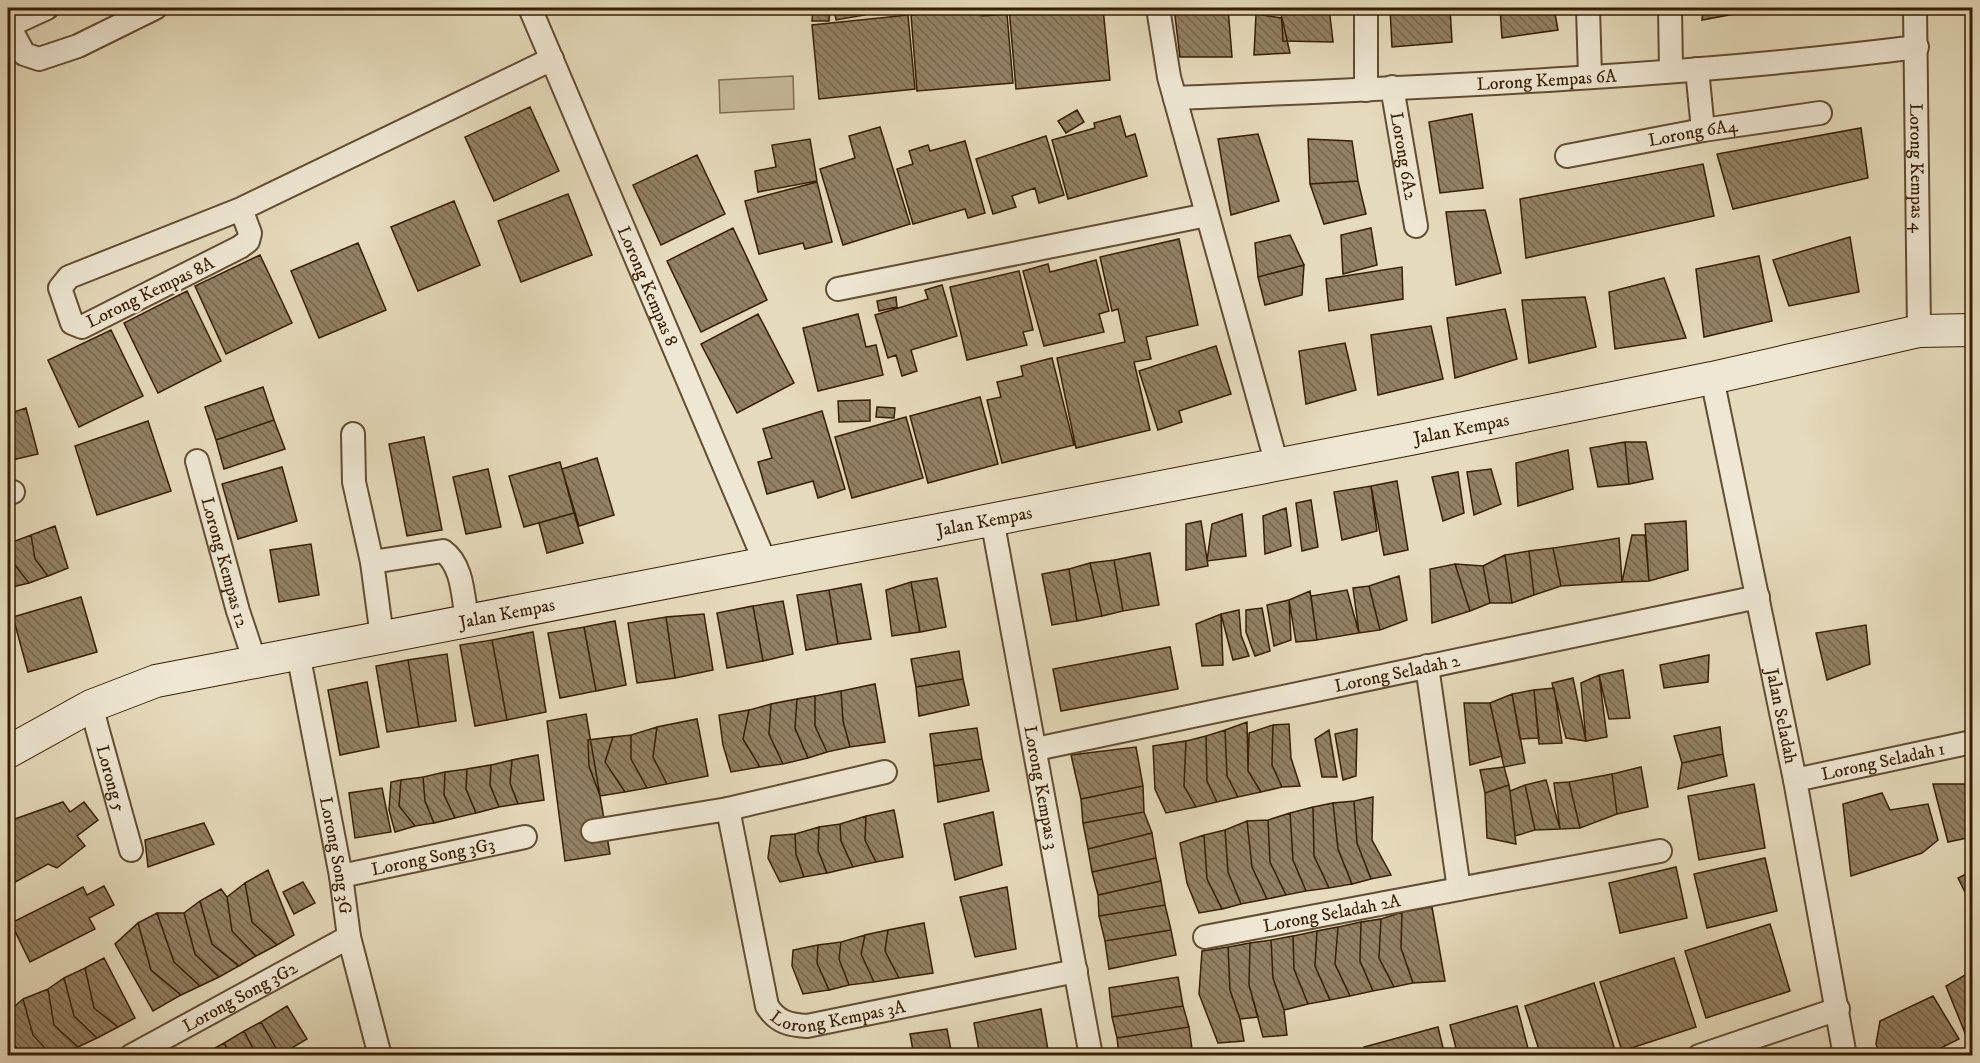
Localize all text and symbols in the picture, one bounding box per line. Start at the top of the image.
street label: Lorong Kempas 6A [1476,65,1618,96]
street label: Lorong Kempas 4 [1904,103,1928,234]
street label: Lorong 6A2 [1385,110,1421,202]
street label: Lorong 6A4 [1646,115,1740,152]
street label: Lorong Kempas 8 [612,223,682,350]
street label: Lorong Kempas 8A [83,252,218,333]
street label: Jalan Kempas [1410,409,1511,450]
street label: Lorong Kempas 12 [195,495,253,631]
street label: Jalan Kempas [933,502,1034,543]
street label: Jalan Kempas [456,594,557,635]
street label: Lorong Seladah 2 [1332,650,1462,698]
street label: Jalan Seladah [1760,664,1801,766]
street label: Lorong Kempas 3 [1018,724,1063,852]
street label: Lorong Seladah 1 [1819,738,1947,786]
street label: Lorong 5 [90,743,130,814]
street label: Lorong Song 3G [314,795,356,916]
street label: Lorong Song 3G3 [370,834,497,881]
street label: Lorong Seladah 2A [1261,890,1403,938]
street label: Lorong Song 3G2 [179,957,302,1038]
street label: Lorong Kempas 3A [765,996,908,1038]

